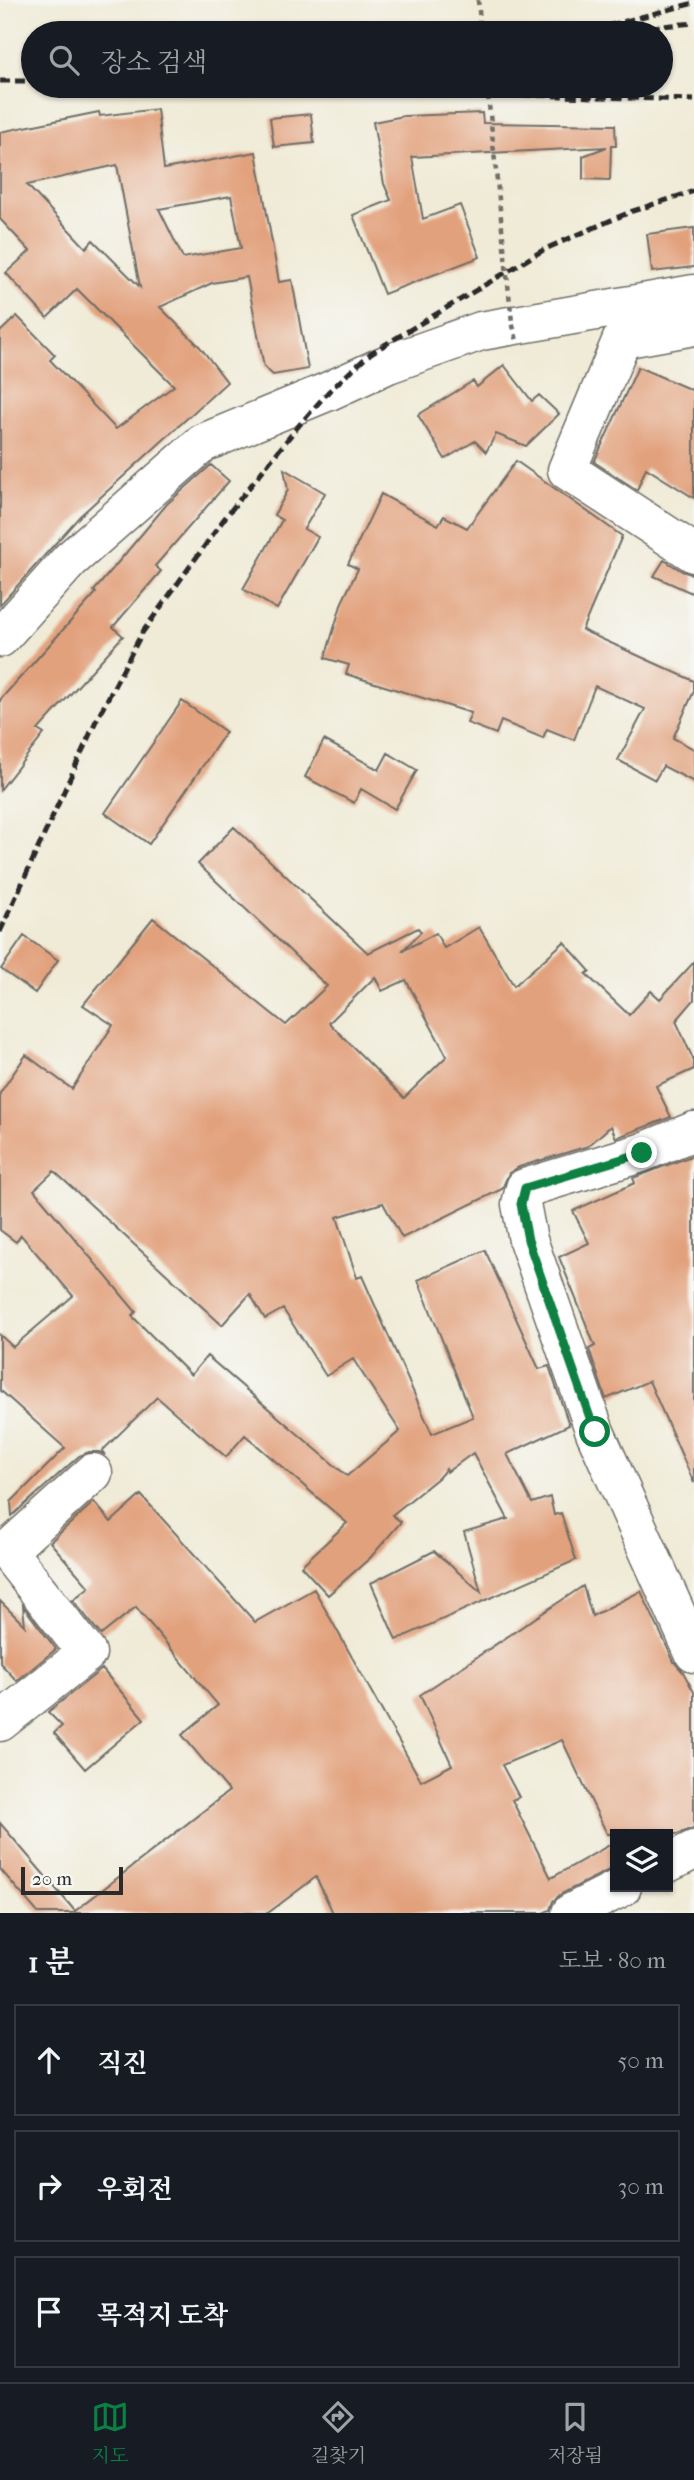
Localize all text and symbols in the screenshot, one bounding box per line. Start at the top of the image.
search box [21,21,673,98]
icon: search [45,41,83,79]
text: 장소 검색 [101,47,207,78]
route end [626,1137,657,1168]
route start [579,1416,610,1447]
map controls [610,1829,673,1892]
button: layers [610,1829,673,1892]
scale bar [21,1864,122,1896]
text: 20 m [32,1868,72,1890]
text: 1 분 [28,1945,74,1980]
text: 도보 · 80 m [559,1947,666,1974]
icon: ahead [30,2041,68,2079]
text: 50 m [617,2047,664,2074]
text: 직진 [97,2048,147,2079]
icon: right [30,2167,68,2205]
text: 30 m [618,2173,664,2200]
text: 우회전 [97,2174,172,2205]
icon: arrive [30,2293,68,2331]
text: 목적지 도착 [97,2300,228,2331]
tab: 지도 [91,2398,129,2467]
tab: 길찾기 [311,2398,366,2467]
tab: 저장됨 [548,2398,603,2467]

